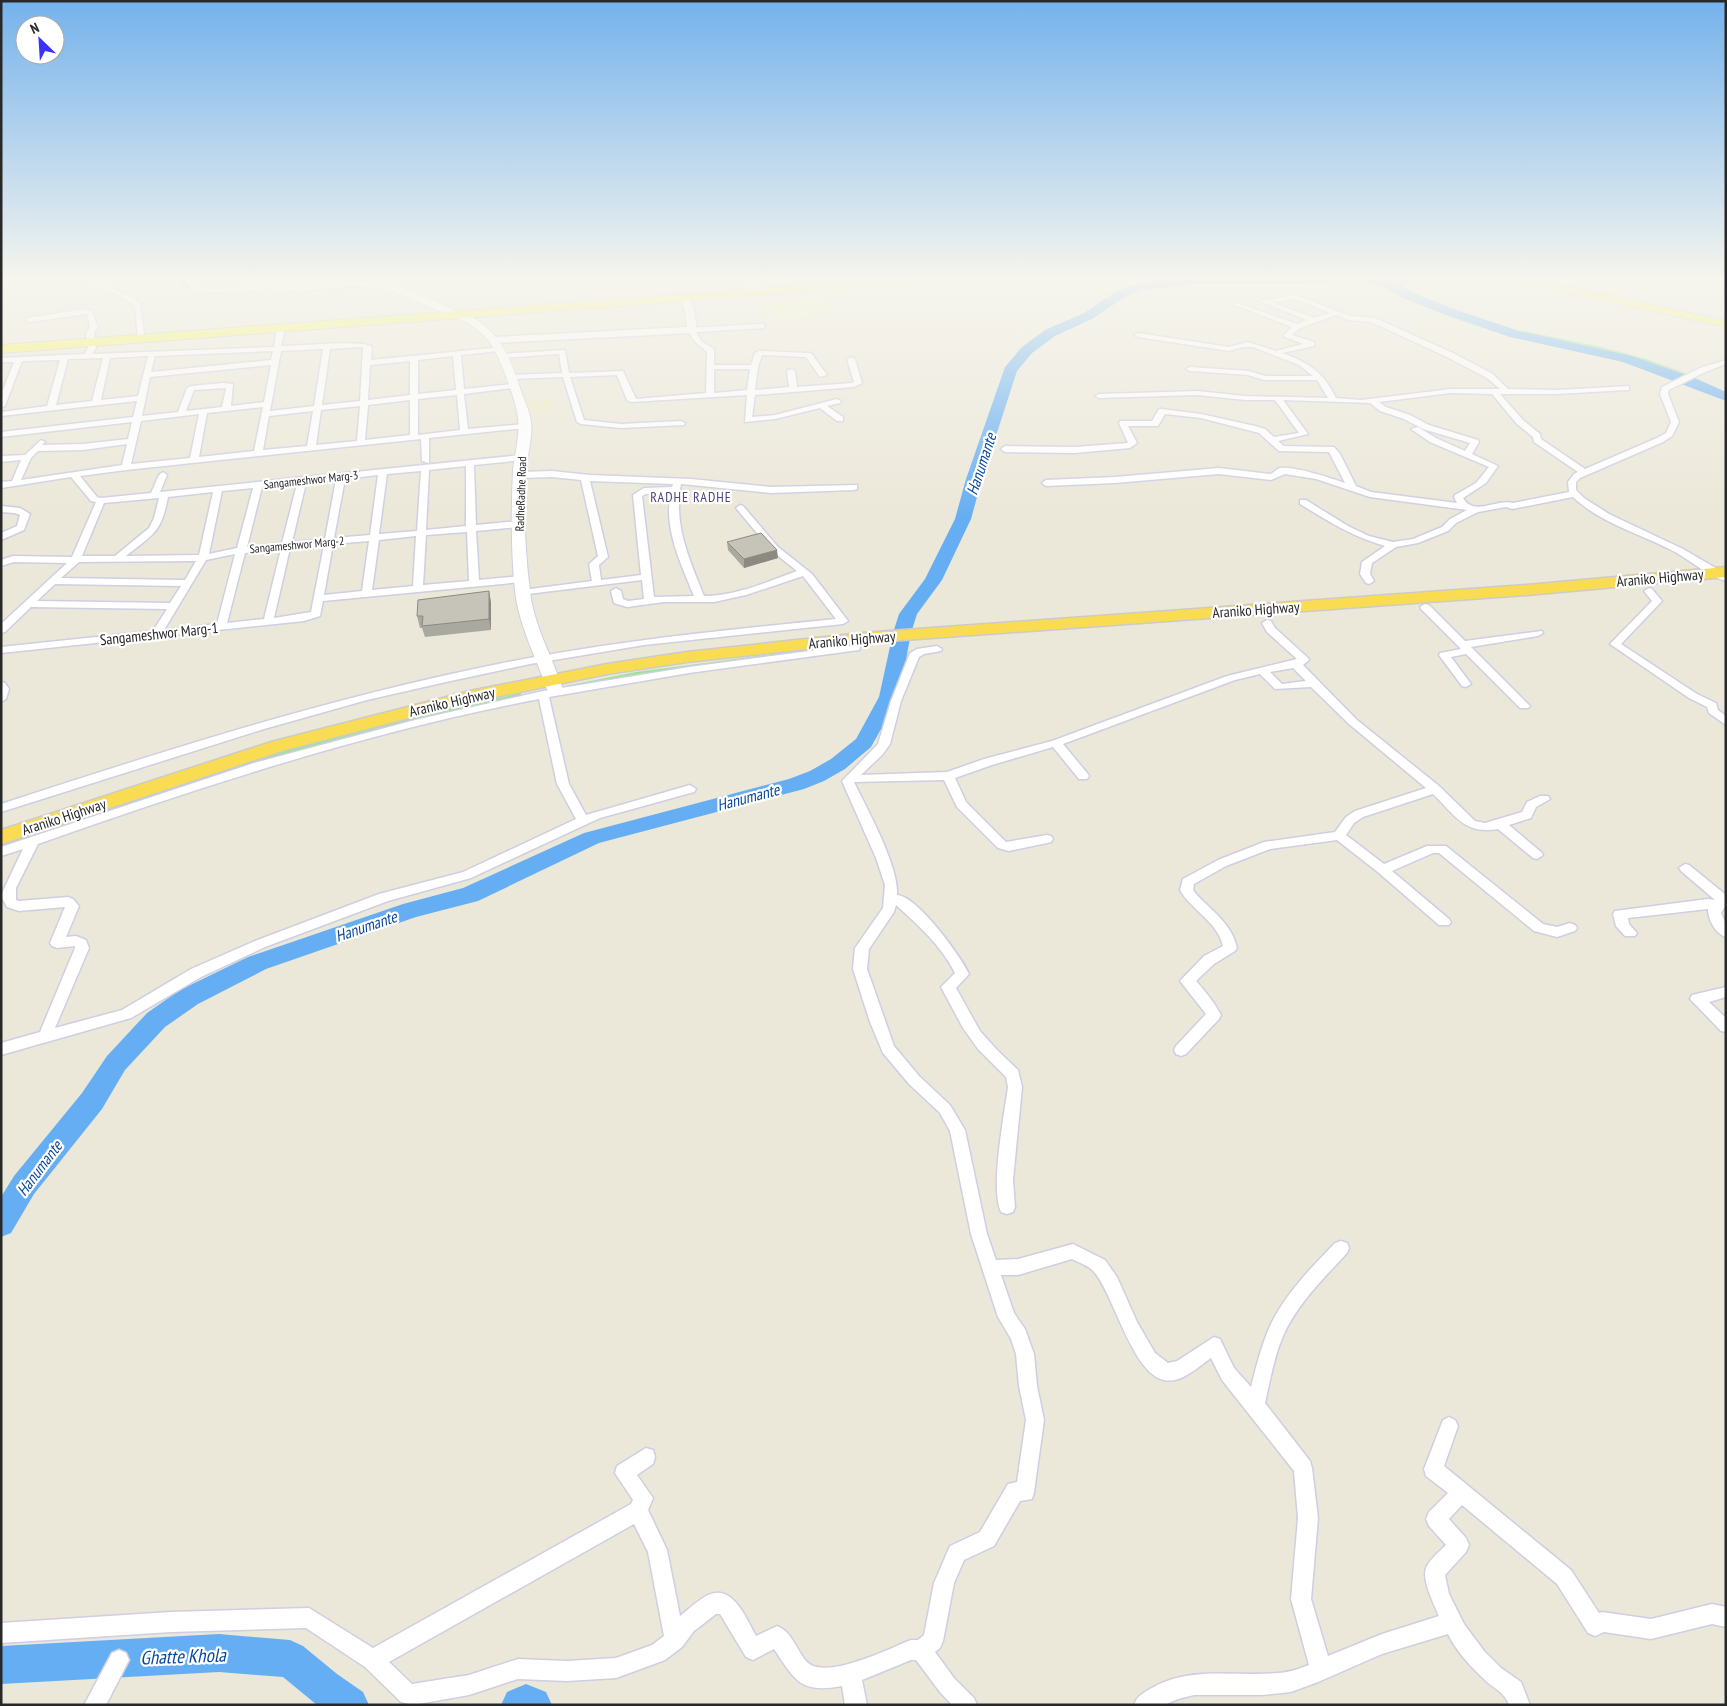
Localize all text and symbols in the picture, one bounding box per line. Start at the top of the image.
north arrow [15,15,65,65]
text: N [27,18,42,38]
water label: Hanumante [962,429,1001,497]
street label: RadheRadhe Road [512,456,529,532]
street label: Sangameshwor Marg-3 [263,467,359,492]
district label: RADHE RADHE [650,488,732,506]
street label: Sangameshwor Marg-2 [249,533,345,556]
street label: Araniko Highway [1616,564,1705,591]
street label: Araniko Highway [1212,597,1300,622]
street label: Sangameshwor Marg-1 [99,618,219,649]
street label: Araniko Highway [808,626,897,653]
street label: Araniko Highway [407,682,497,721]
water label: Hanumante [715,779,783,815]
street label: Araniko Highway [19,794,109,839]
water label: Hanumante [333,906,401,946]
water label: Hanumante [12,1135,67,1199]
water label: Ghatte Khola [140,1642,228,1669]

